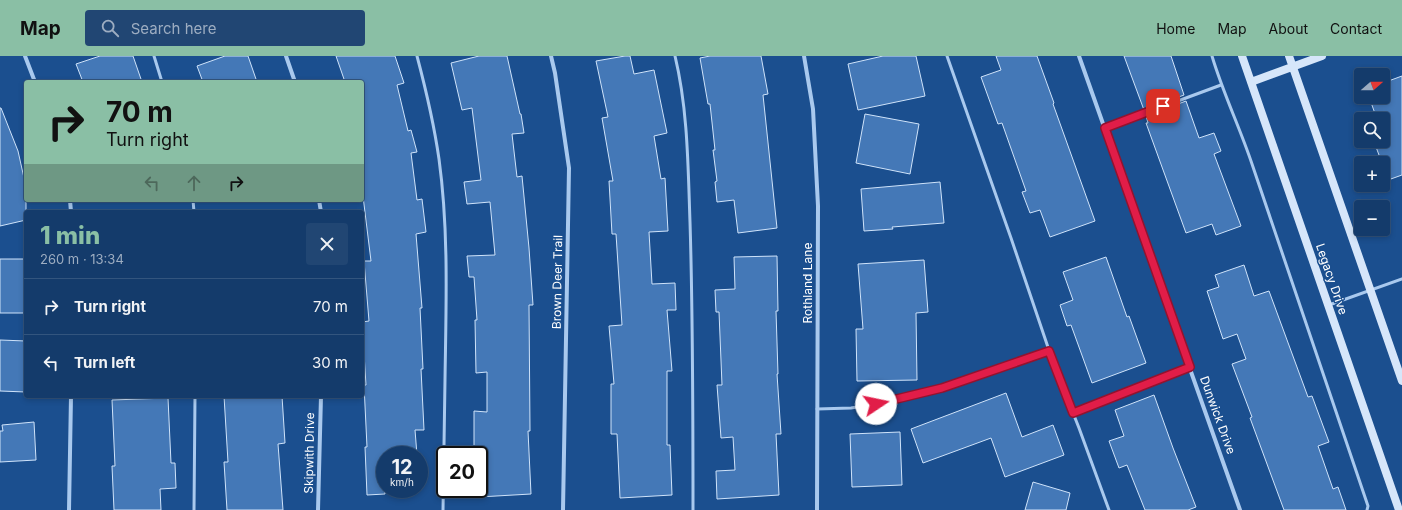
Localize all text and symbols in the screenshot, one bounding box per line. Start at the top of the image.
search box [85,10,365,46]
text: Map [20,17,61,40]
icon: search [99,17,121,39]
text: Search here [131,19,216,38]
text: Home [1156,20,1195,37]
text: Map [1217,20,1247,37]
text: About [1269,20,1308,37]
text: Contact [1330,20,1382,37]
north arrow [1354,68,1390,104]
map controls [1354,68,1390,236]
pin [1146,89,1180,123]
text: 70 m [106,95,173,129]
icon: arrive [1152,95,1174,117]
icon: right [40,96,92,148]
button: search [1354,112,1390,148]
text: Turn right [106,129,189,150]
button: + [1354,156,1390,192]
icon: left [141,172,163,194]
icon: ahead [183,172,205,194]
icon: right [225,172,247,194]
button: − [1354,200,1390,236]
text: 1 min [40,221,100,250]
button: close [306,223,348,265]
street label: Brown Deer Trail [549,235,565,329]
street label: Legacy Drive [1313,241,1351,317]
street label: Rothland Lane [800,243,815,323]
text: 260 m · 13:34 [40,251,124,267]
icon: right [40,296,62,318]
text: Turn right [74,297,146,316]
text: 70 m [313,297,348,316]
icon: left [40,352,62,374]
text: Turn left [74,353,135,372]
text: 30 m [312,353,348,372]
street label: Dunwick Drive [1197,374,1239,456]
position arrow [855,383,897,425]
street label: Skipwith Drive [301,412,317,494]
speed limit sign: 20 [436,446,488,498]
text: 12 [391,455,413,479]
text: km/h [390,476,414,488]

